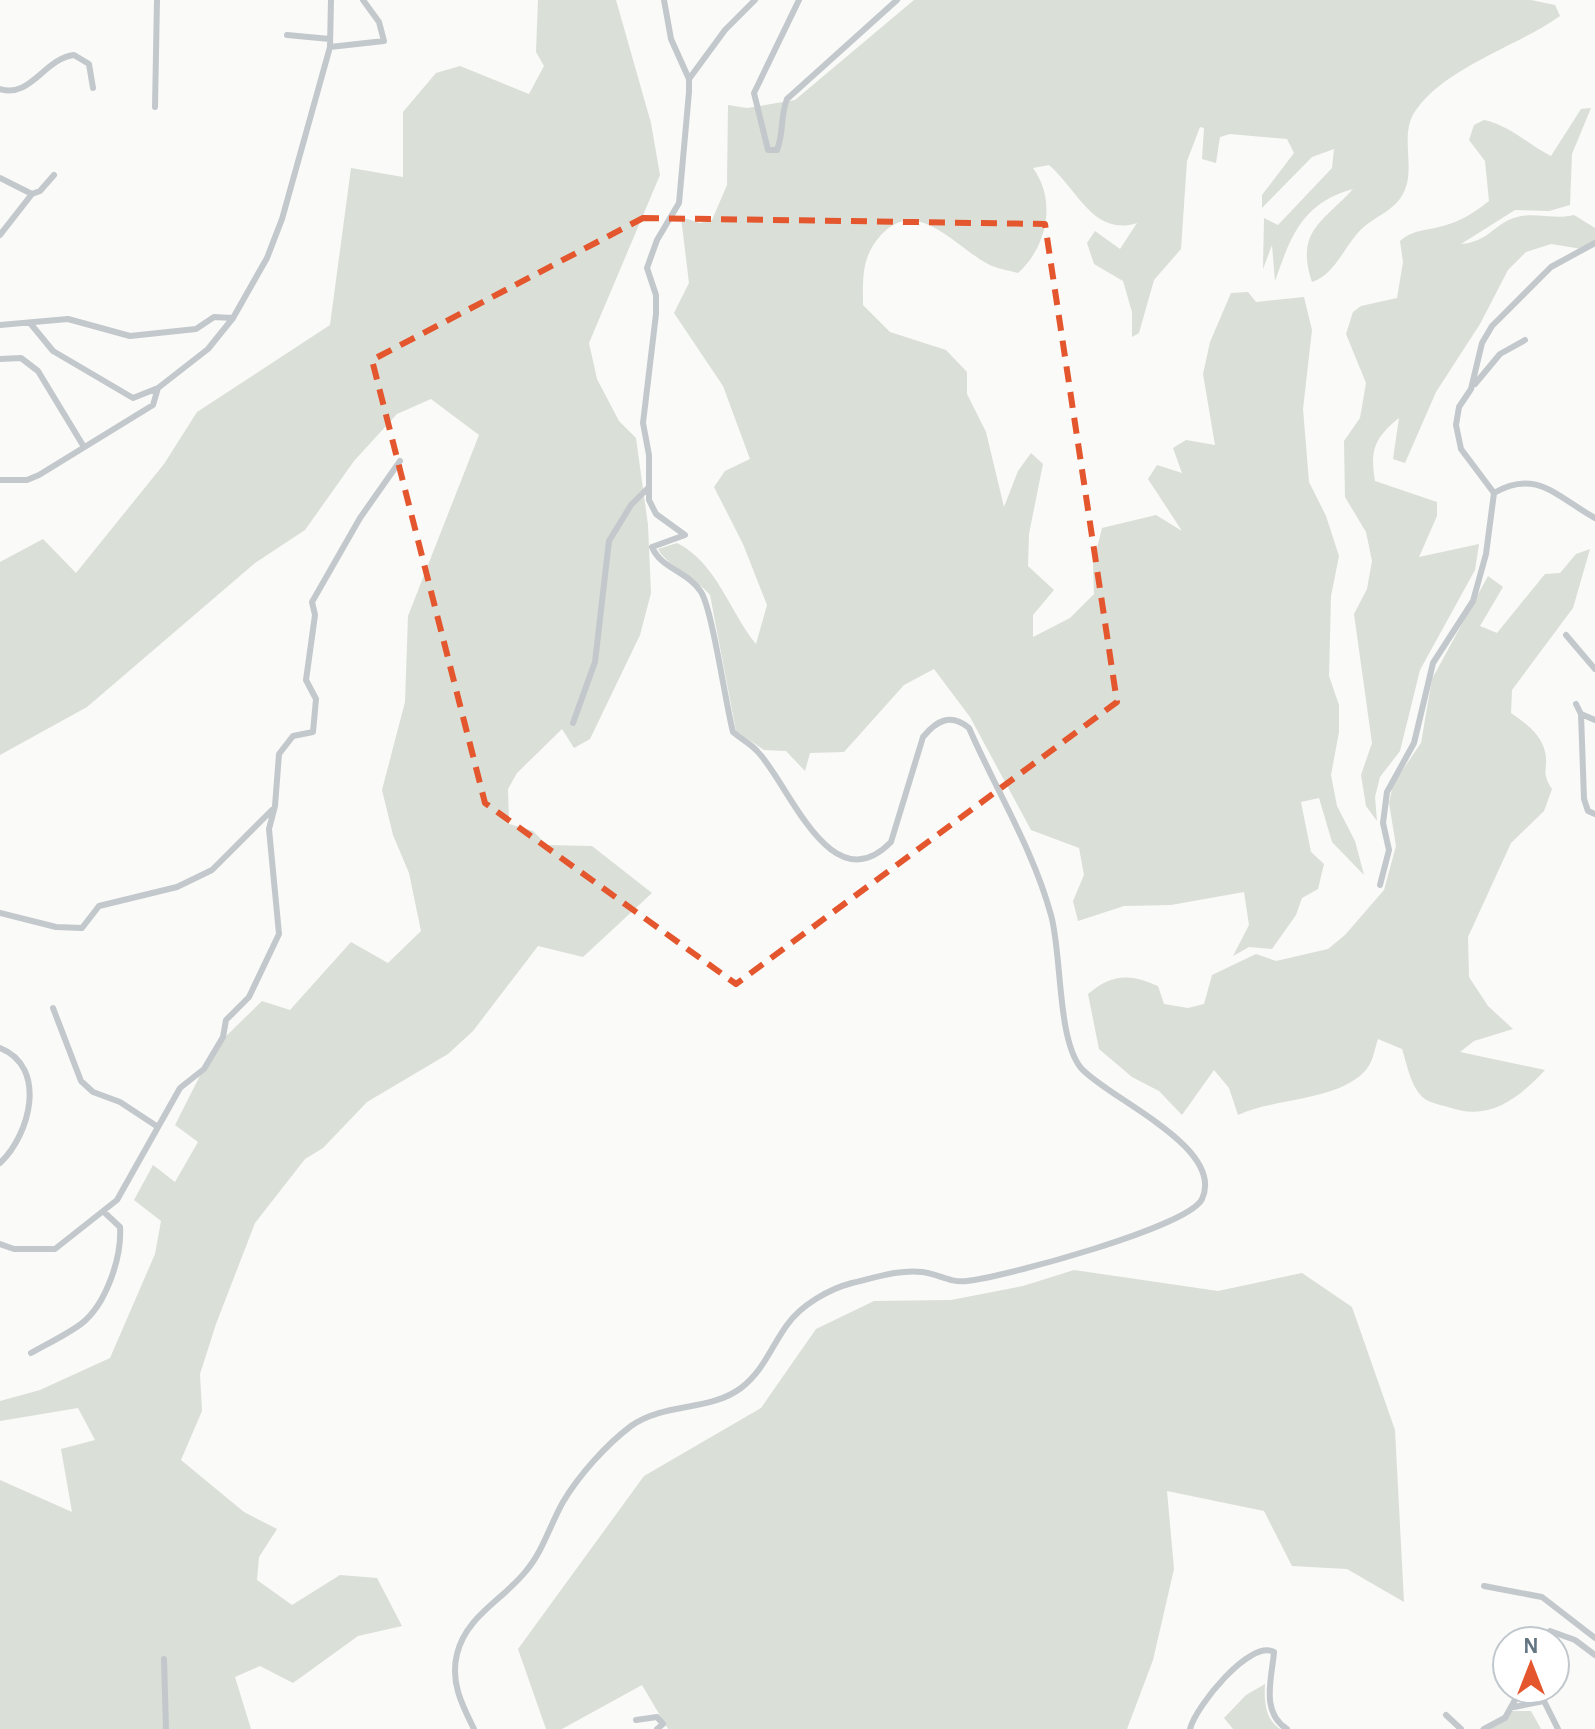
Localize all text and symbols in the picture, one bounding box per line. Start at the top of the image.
north arrow [1491,1625,1571,1705]
text: N [1523,1635,1539,1657]

